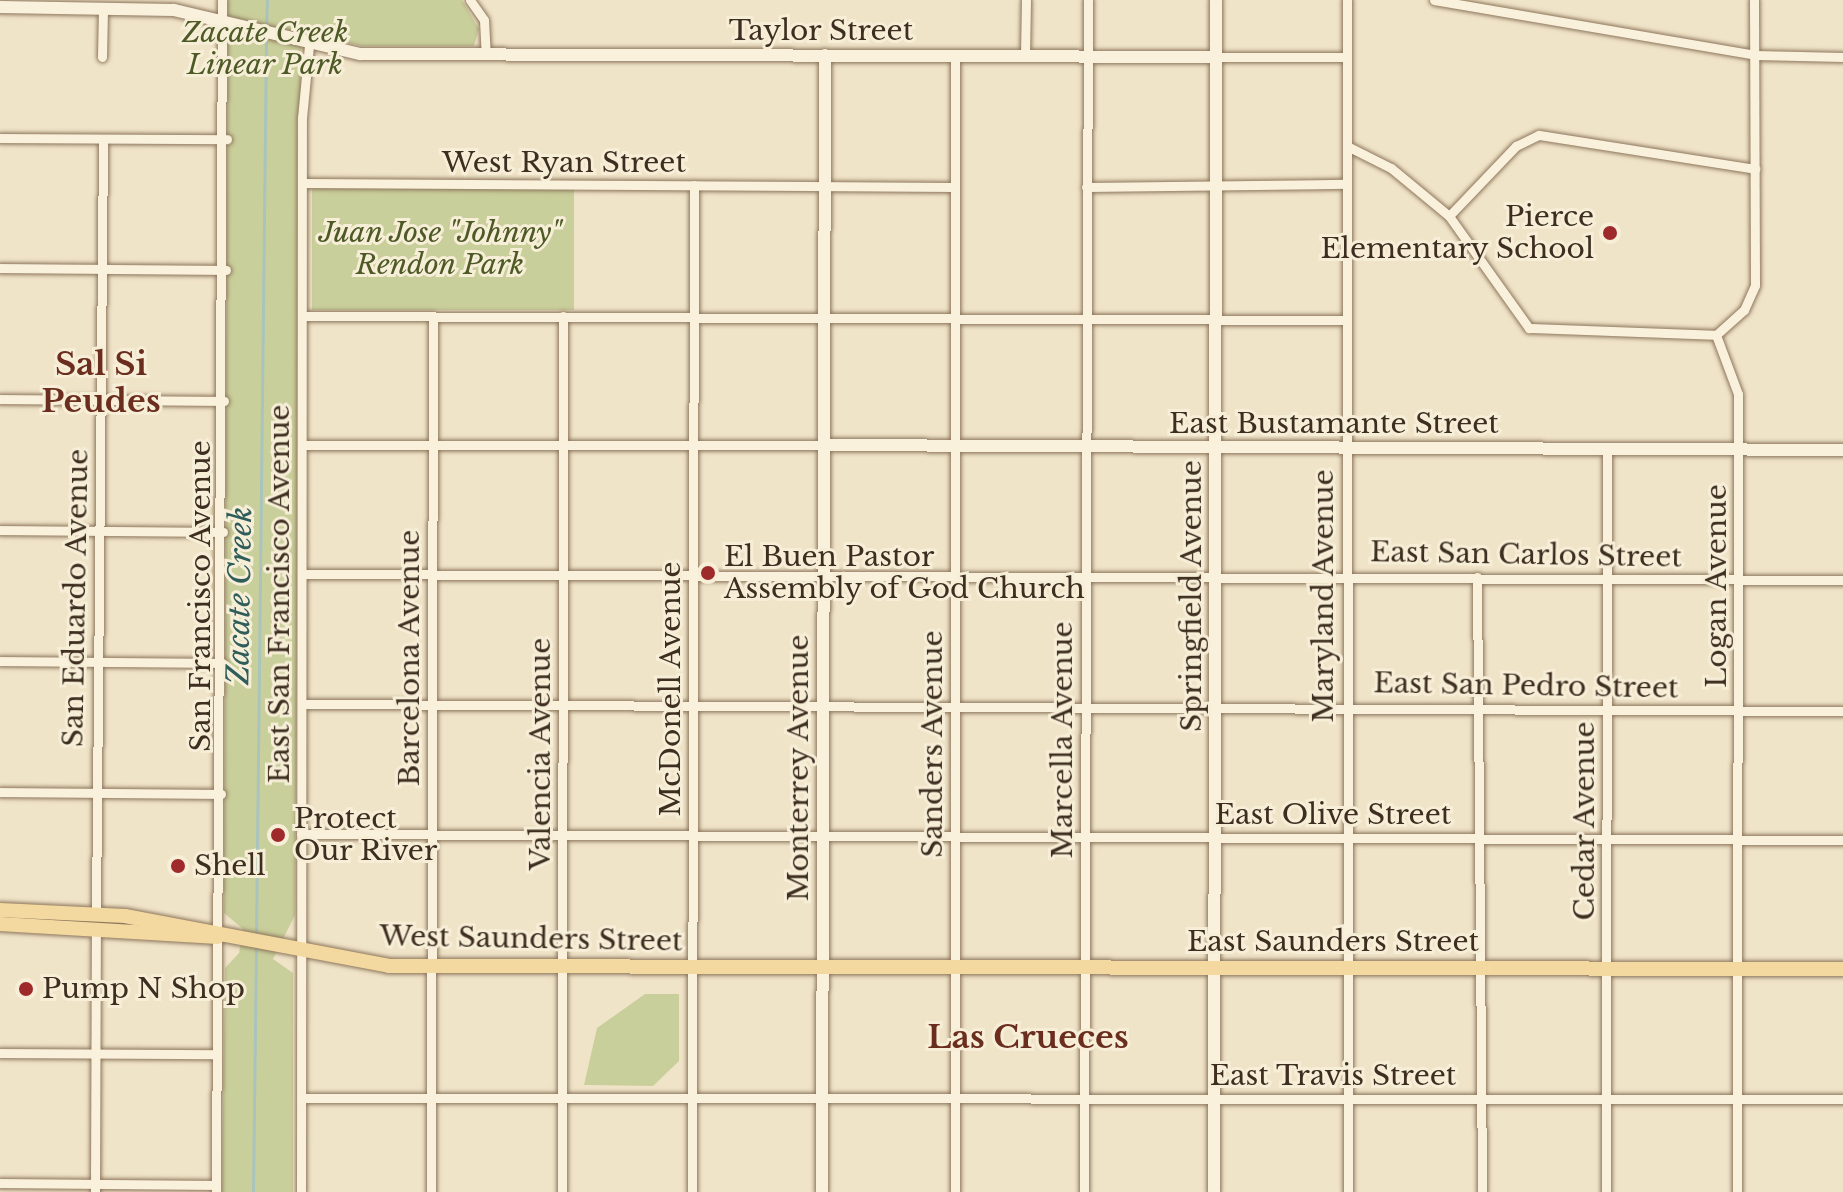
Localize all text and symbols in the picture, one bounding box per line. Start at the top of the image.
street label: Taylor Street [728,14,914,48]
park label: Zacate Creek Linear Park [182,16,348,82]
street label: West Ryan Street [442,146,686,180]
place label: Pierce Elementary School [1320,200,1594,266]
park label: Juan Jose "Johnny" Rendon Park [318,216,562,282]
marker: Pierce Elementary School [1601,224,1619,242]
district label: Sal Si Peudes [41,346,161,421]
street label: East San Francisco Avenue [263,404,297,784]
street label: East Bustamante Street [1169,407,1499,441]
street label: San Francisco Avenue [184,440,218,752]
street label: San Eduardo Avenue [57,448,95,748]
street label: Springfield Avenue [1175,460,1209,732]
street label: Maryland Avenue [1307,469,1341,723]
street label: Logan Avenue [1700,484,1734,688]
water label: Zacate Creek [220,506,260,686]
street label: Barcelona Avenue [393,529,427,787]
street label: East San Carlos Street [1370,535,1682,575]
place label: El Buen Pastor Assembly of God Church [724,540,1086,606]
street label: McDonell Avenue [654,561,688,817]
marker: El Buen Pastor Assembly of God Church [699,564,717,582]
street label: Marcella Avenue [1046,621,1080,859]
street label: Sanders Avenue [916,630,950,858]
street label: Monterrey Avenue [782,634,816,902]
street label: Valencia Avenue [524,637,558,871]
street label: East San Pedro Street [1373,667,1679,705]
street label: Cedar Avenue [1568,721,1602,921]
street label: East Olive Street [1215,798,1451,832]
place label: Protect Our River [294,802,438,868]
marker: Protect Our River [269,826,287,844]
place label: Shell [194,849,266,883]
marker: Shell [169,857,187,875]
street label: West Saunders Street [379,920,683,958]
street label: East Saunders Street [1187,925,1479,959]
place label: Pump N Shop [42,972,245,1006]
marker: Pump N Shop [17,980,35,998]
district label: Las Crueces [927,1018,1129,1056]
street label: East Travis Street [1209,1059,1457,1093]

